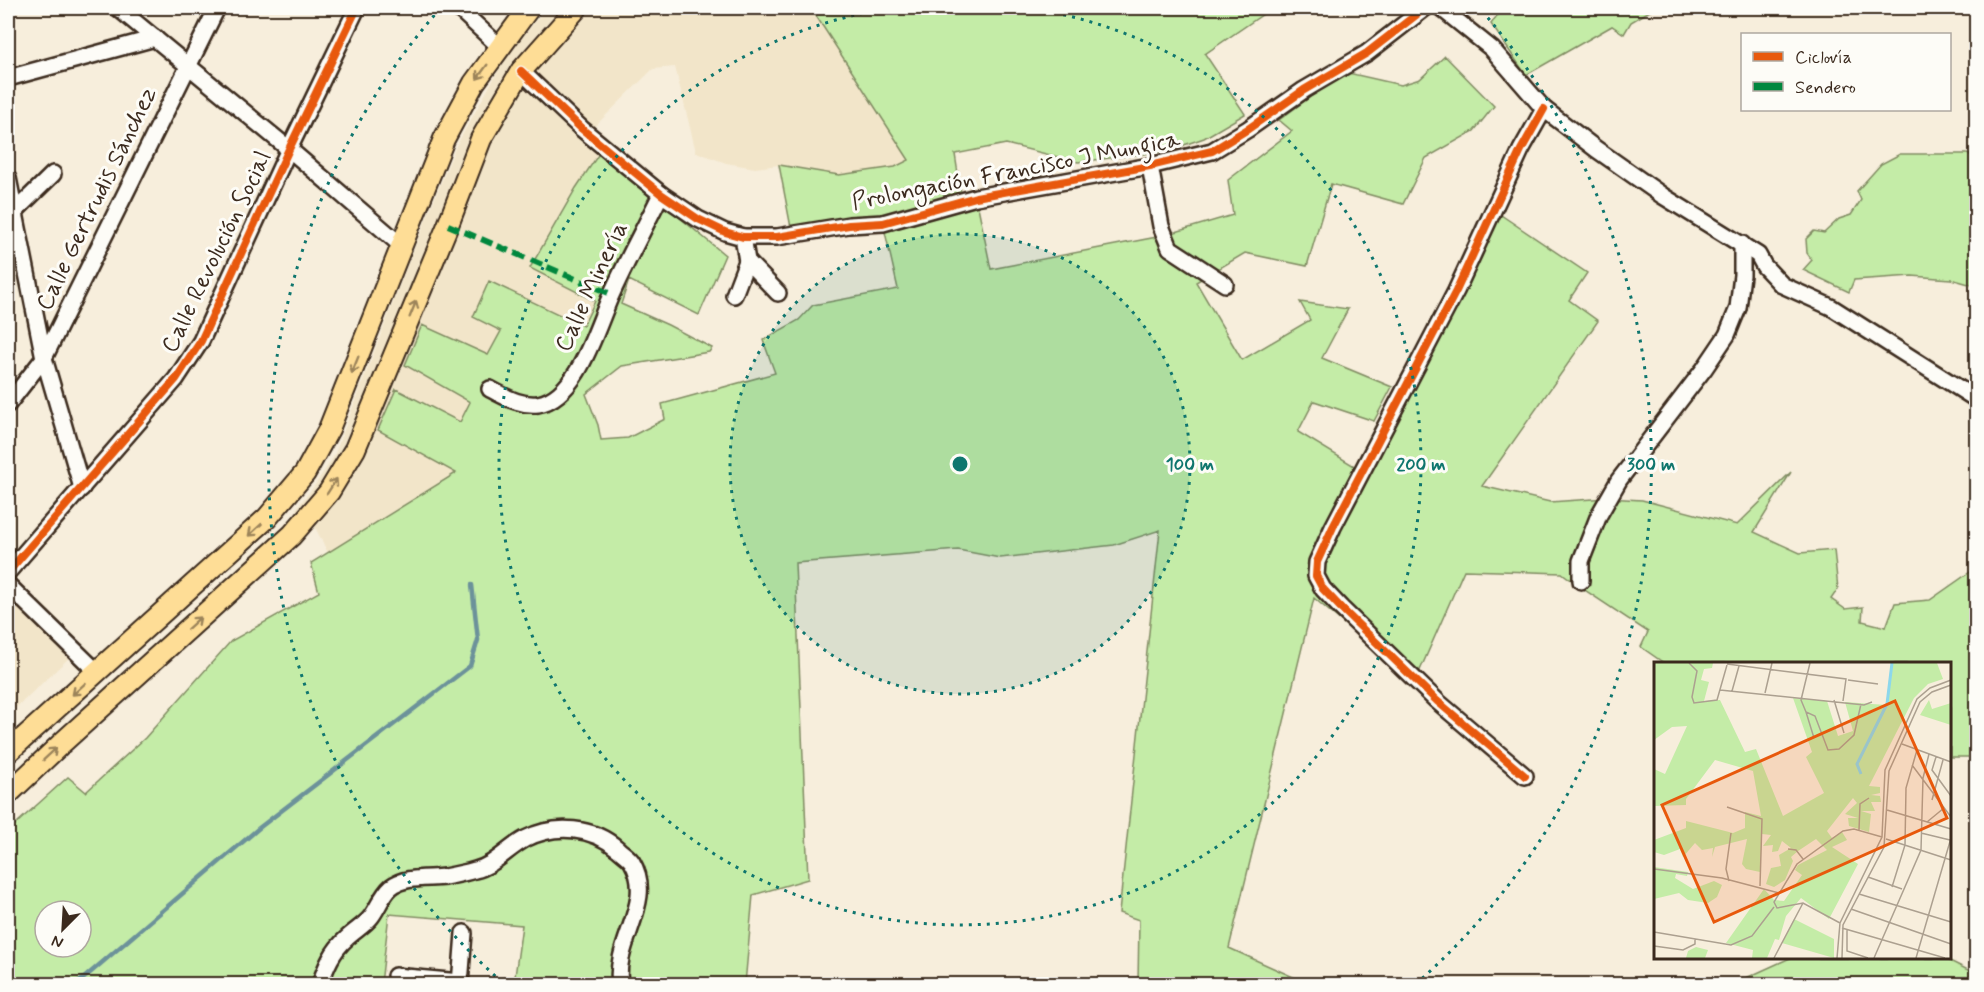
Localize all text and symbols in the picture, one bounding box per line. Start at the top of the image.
legend [1741,33,1951,111]
text: Ciclovía [1795,46,1852,70]
one-way arrow [476,63,489,79]
text: Sendero [1795,76,1856,100]
street label: Calle Gertrudis Sánchez [29,82,165,316]
street label: Prolongación Francisco J Mungica [849,124,1184,221]
street label: Calle Revolución Social [155,146,279,358]
street label: Calle Minería [548,217,636,357]
one-way arrow [408,300,419,319]
one-way arrow [348,356,359,374]
text: 100 m [1166,453,1214,477]
text: 200 m [1396,453,1446,477]
text: 300 m [1627,453,1675,477]
centre of rings [950,454,970,474]
one-way arrow [327,478,339,495]
one-way arrow [247,523,262,537]
one-way arrow [187,616,202,630]
inset map [1654,662,1951,959]
one-way arrow [71,682,86,696]
one-way arrow [42,747,57,761]
north arrow [33,899,93,959]
text: N [48,930,67,953]

